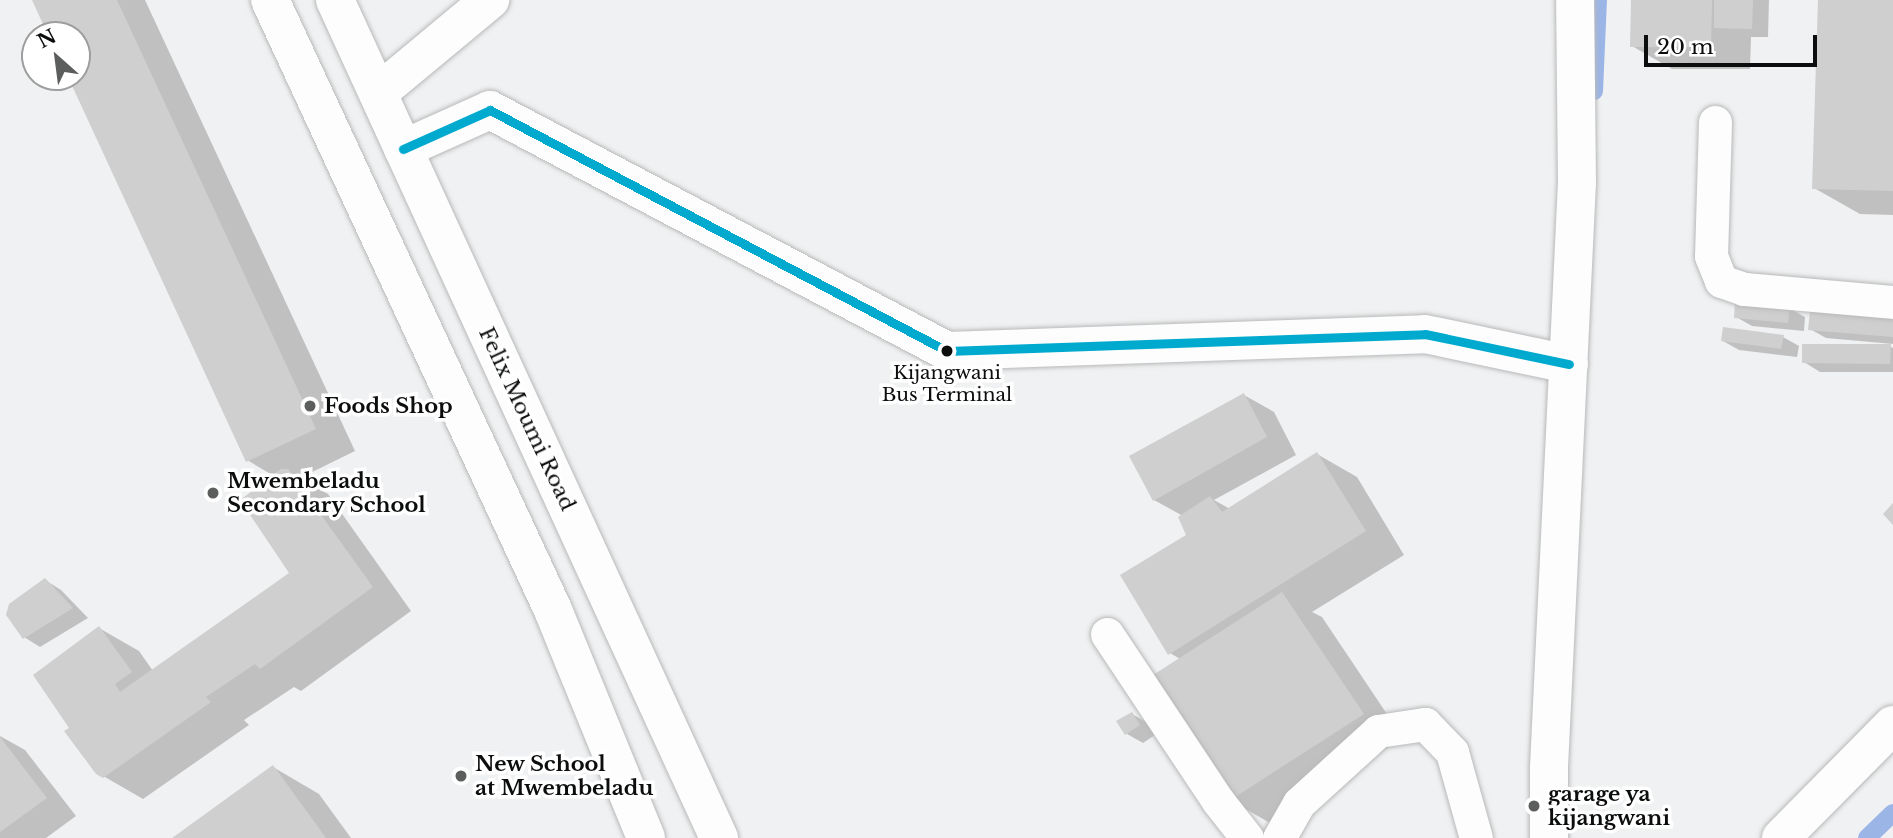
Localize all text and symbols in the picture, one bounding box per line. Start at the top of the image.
north arrow [21,21,91,91]
scale bar [1648,21,1821,65]
text: N [34,24,60,53]
text: 20 m [1657,34,1714,60]
street label: Felix Moumi Road [473,323,581,515]
marker: Kijangwani Bus Terminal [940,344,954,358]
place label: Kijangwani Bus Terminal [881,362,1013,406]
place label: Foods Shop [324,393,453,419]
marker: Foods Shop [302,398,318,414]
place label: Mwembeladu Secondary School [227,468,426,518]
marker: Mwembeladu Secondary School [205,485,221,501]
place label: New School at Mwembeladu [475,751,653,801]
marker: New School at Mwembeladu [453,768,469,784]
place label: garage ya kijangwani [1548,781,1670,831]
marker: garage ya kijangwani [1526,798,1542,814]

